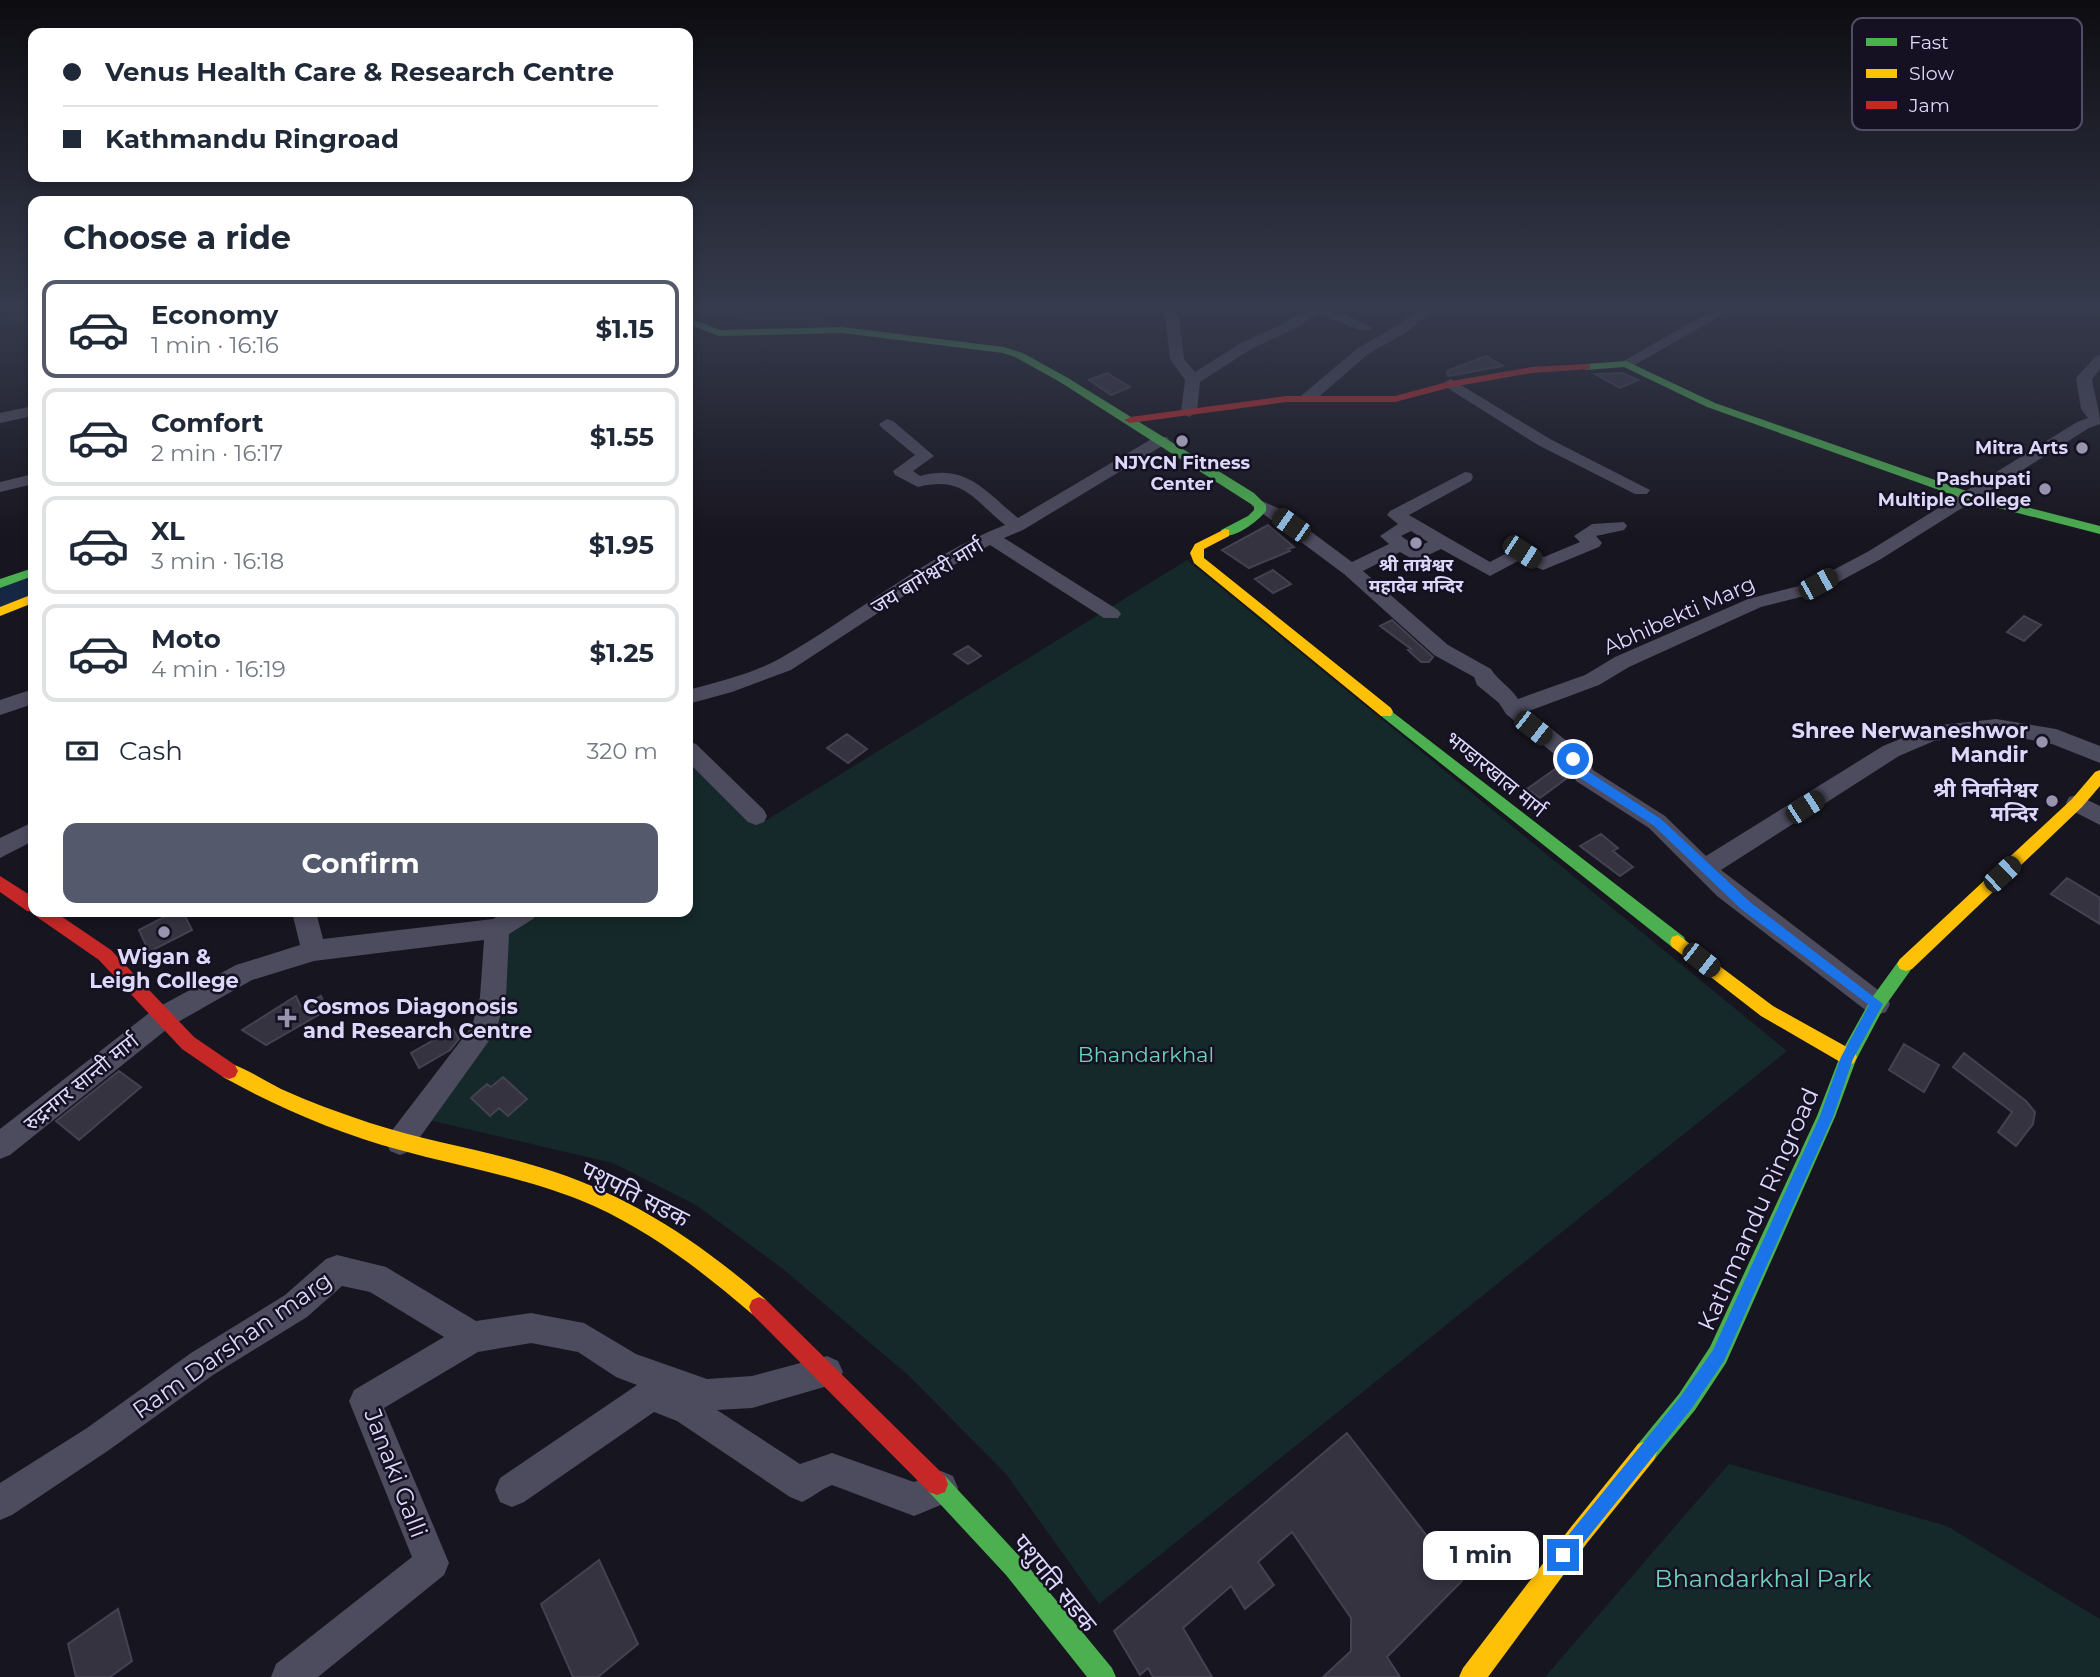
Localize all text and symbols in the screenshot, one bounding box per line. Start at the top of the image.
legend [1852,18,2082,130]
text: Fast [1909,31,1949,54]
text: Venus Health Care & Research Centre [105,56,614,88]
text: Slow [1909,62,1954,85]
text: Jam [1908,94,1950,117]
text: Kathmandu Ringroad [105,123,399,155]
text: Choose a ride [63,218,291,257]
icon: car [67,298,130,361]
text: Economy [151,299,278,331]
text: $1.15 [595,313,654,345]
text: 1 min · 16:16 [151,331,279,359]
icon: car [67,406,130,469]
text: Comfort [151,407,263,439]
text: $1.55 [590,421,654,453]
marker: NJYCN Fitness Center [1174,433,1190,449]
place label: Mitra Arts [1975,437,2068,459]
text: 2 min · 16:17 [151,439,283,467]
marker: Mitra Arts [2074,440,2090,456]
place label: NJYCN Fitness Center [1114,452,1251,495]
place label: Pashupati Multiple College [1878,468,2031,511]
marker: Pashupati Multiple College [2037,481,2053,497]
car [1268,504,1315,546]
icon: car [67,514,130,577]
text: XL [151,515,185,547]
text: $1.95 [589,529,654,561]
street label: जय बागेश्वरी मार्ग [866,532,989,619]
car [1499,532,1546,572]
marker: श्री ताम्रेश्वर महादेव मन्दिर [1408,535,1424,551]
text: 3 min · 16:18 [151,547,284,575]
place label: श्री ताम्रेश्वर महादेव मन्दिर [1369,554,1464,597]
car [1795,565,1842,603]
street label: Abhibekti Marg [1599,570,1759,660]
icon: car [67,622,130,685]
text: Moto [151,623,221,655]
text: $1.25 [590,637,654,669]
text: 4 min · 16:19 [151,655,286,683]
car [1510,707,1557,749]
place label: Shree Nerwaneshwor Mandir [1792,718,2028,767]
street label: भण्डारखाल मार्ग [1441,726,1552,823]
icon: cash [63,732,101,770]
marker: Shree Nerwaneshwor Mandir [2034,734,2050,750]
text: Cash [119,735,183,767]
text: 320 m [586,737,658,765]
route start [1557,743,1589,775]
place label: श्री निर्वानेश्वर मन्दिर [1933,777,2039,826]
car [1782,787,1829,827]
marker: श्री निर्वानेश्वर मन्दिर [2044,793,2060,809]
button: Confirm [63,823,658,903]
car [1980,852,2025,896]
marker: Wigan & Leigh College [156,924,172,940]
car [1678,939,1725,981]
place label: Wigan & Leigh College [89,944,239,993]
place label: Cosmos Diagonosis and Research Centre [303,994,532,1043]
marker: Cosmos Diagonosis and Research Centre [277,1008,297,1028]
street label: रुद्रनगर सान्ती मार्ग [19,1027,144,1136]
park label: Bhandarkhal [1078,1042,1214,1067]
street label: Kathmandu Ringroad [1691,1083,1825,1335]
street label: पशुपति सडक [576,1154,694,1235]
street label: Ram Darshan marg [127,1265,337,1425]
street label: Janaki Galli [358,1404,434,1542]
street label: पशुपति सडक [1006,1528,1104,1639]
callout: 1 min [1423,1530,1538,1580]
route end [1547,1539,1579,1571]
text: 1 min [1450,1541,1512,1569]
park label: Bhandarkhal Park [1655,1564,1872,1593]

